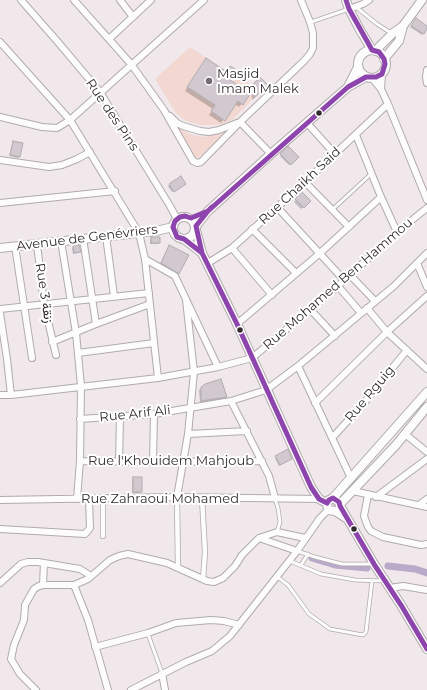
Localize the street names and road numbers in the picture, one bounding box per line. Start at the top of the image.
street label: Rue des Pins [82,76,142,154]
street label: Rue Chaikh Said [256,144,344,228]
street label: Rue Mohamed Ben Hammou [260,215,416,353]
street label: Avenue de Genévriers [16,222,158,254]
street label: Rue 3 زنقة [32,262,56,324]
street label: Rue Rguig [342,363,398,425]
street label: Rue Arif Ali [99,403,171,425]
street label: Rue l'Khouidem Mahjoub [88,453,254,469]
street label: Rue Zahraoui Mohamed [81,491,239,507]

